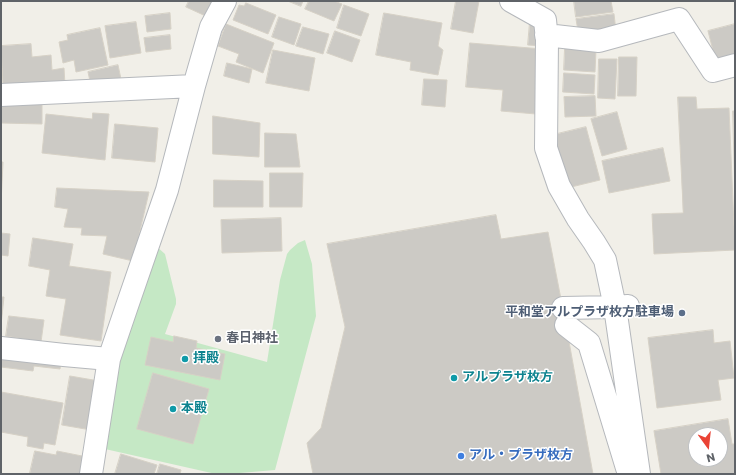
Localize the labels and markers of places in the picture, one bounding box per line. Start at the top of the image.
place label: 平和堂アルプラザ枚方駐車場 [505,305,674,321]
marker: 平和堂アルプラザ枚方駐車場 [677,308,687,318]
place label: 春日神社 [226,331,278,347]
marker: 春日神社 [213,334,223,344]
place label: 拝殿 [193,351,219,367]
marker: 拝殿 [180,354,190,364]
place label: アルプラザ枚方 [462,370,553,386]
marker: アルプラザ枚方 [449,373,459,383]
place label: 本殿 [181,401,207,417]
marker: 本殿 [168,404,178,414]
place label: アル・プラザ枚方 [469,448,573,464]
marker: アル・プラザ枚方 [456,451,466,461]

